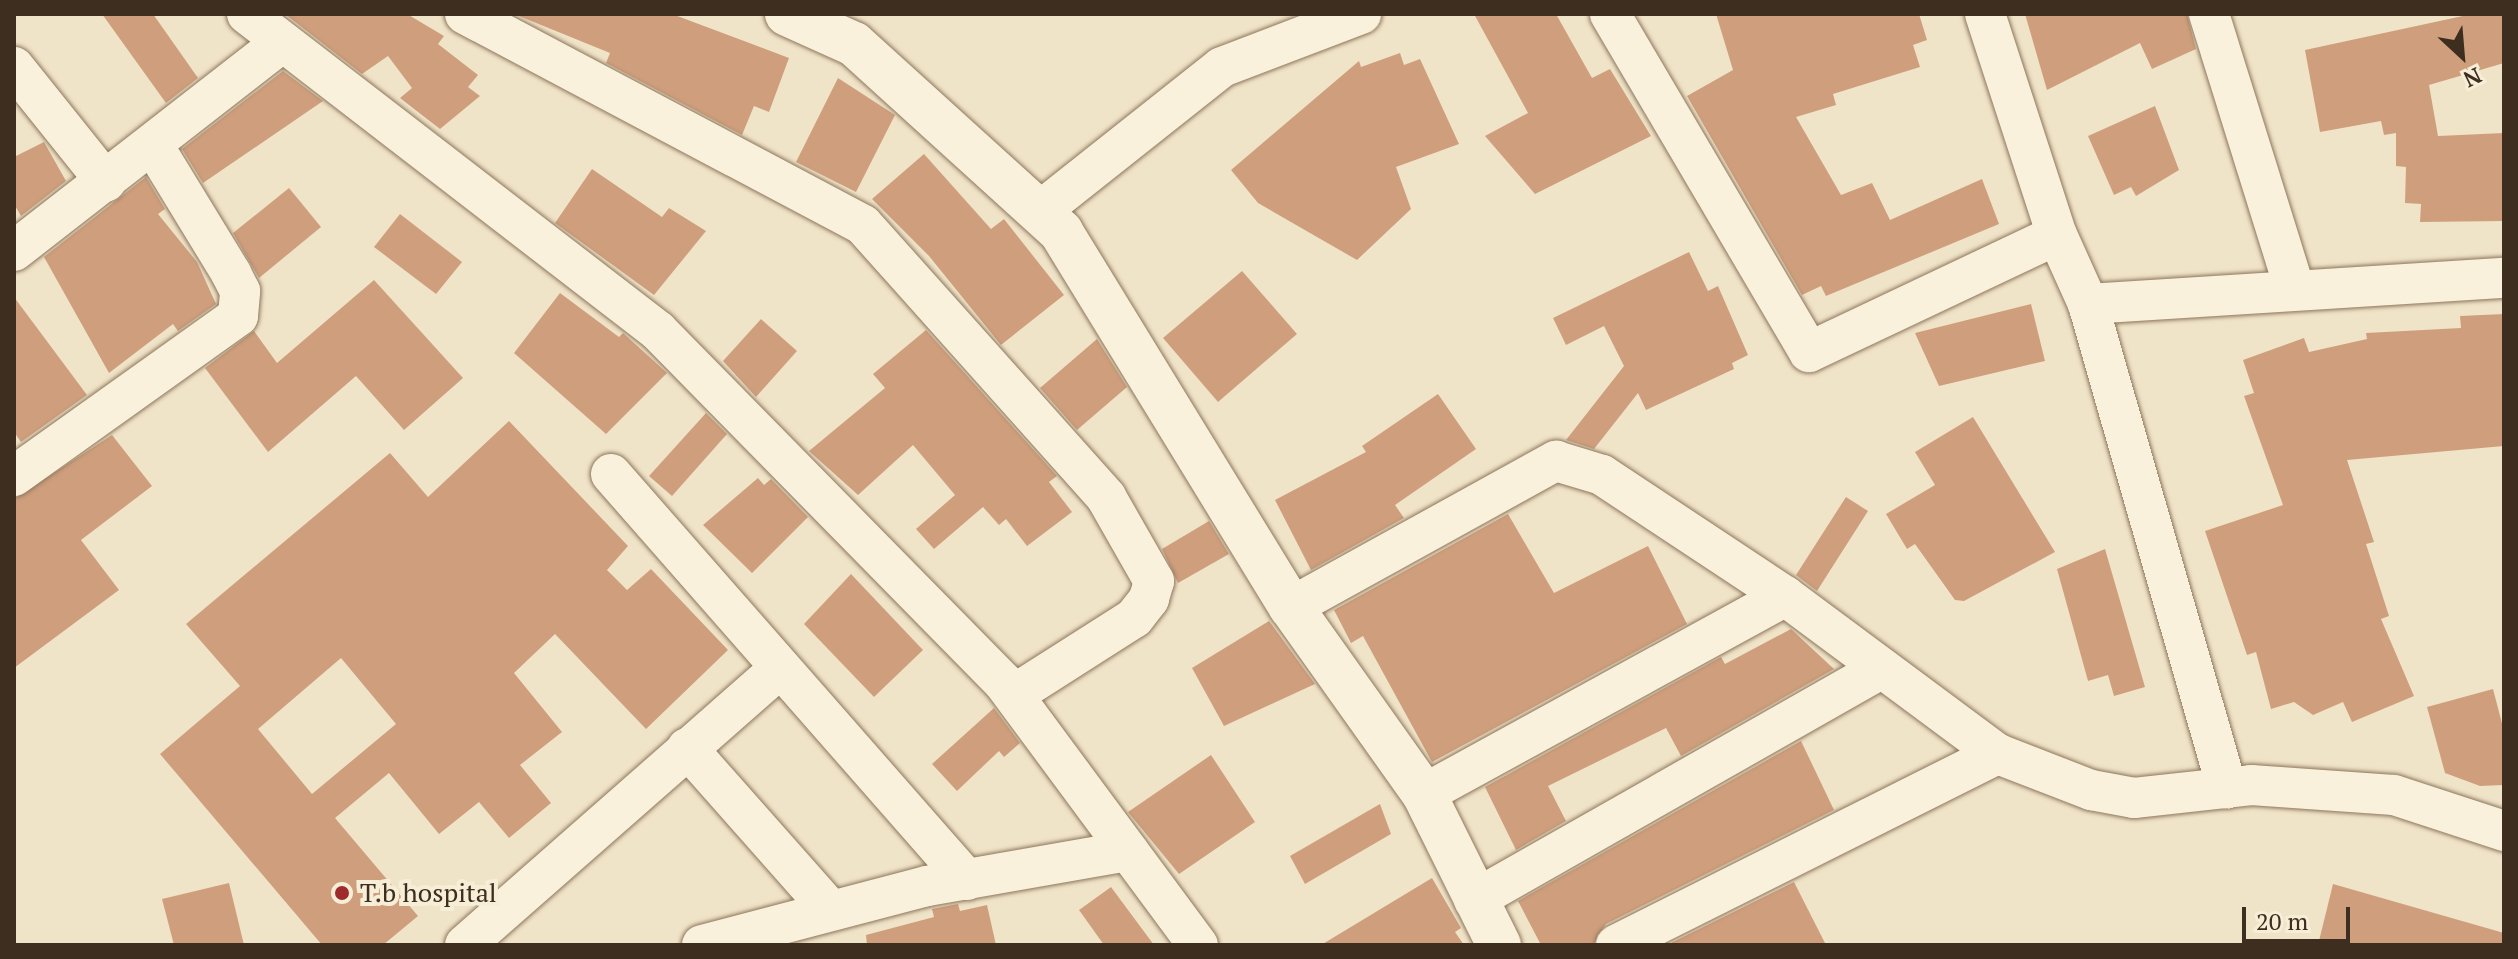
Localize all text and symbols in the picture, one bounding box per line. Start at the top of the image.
north arrow [2422,16,2502,96]
text: N [2459,61,2487,95]
place label: T.b hospital [360,877,497,909]
marker: T.b hospital [331,882,353,904]
scale bar [2246,891,2354,941]
text: 20 m [2256,905,2308,937]

